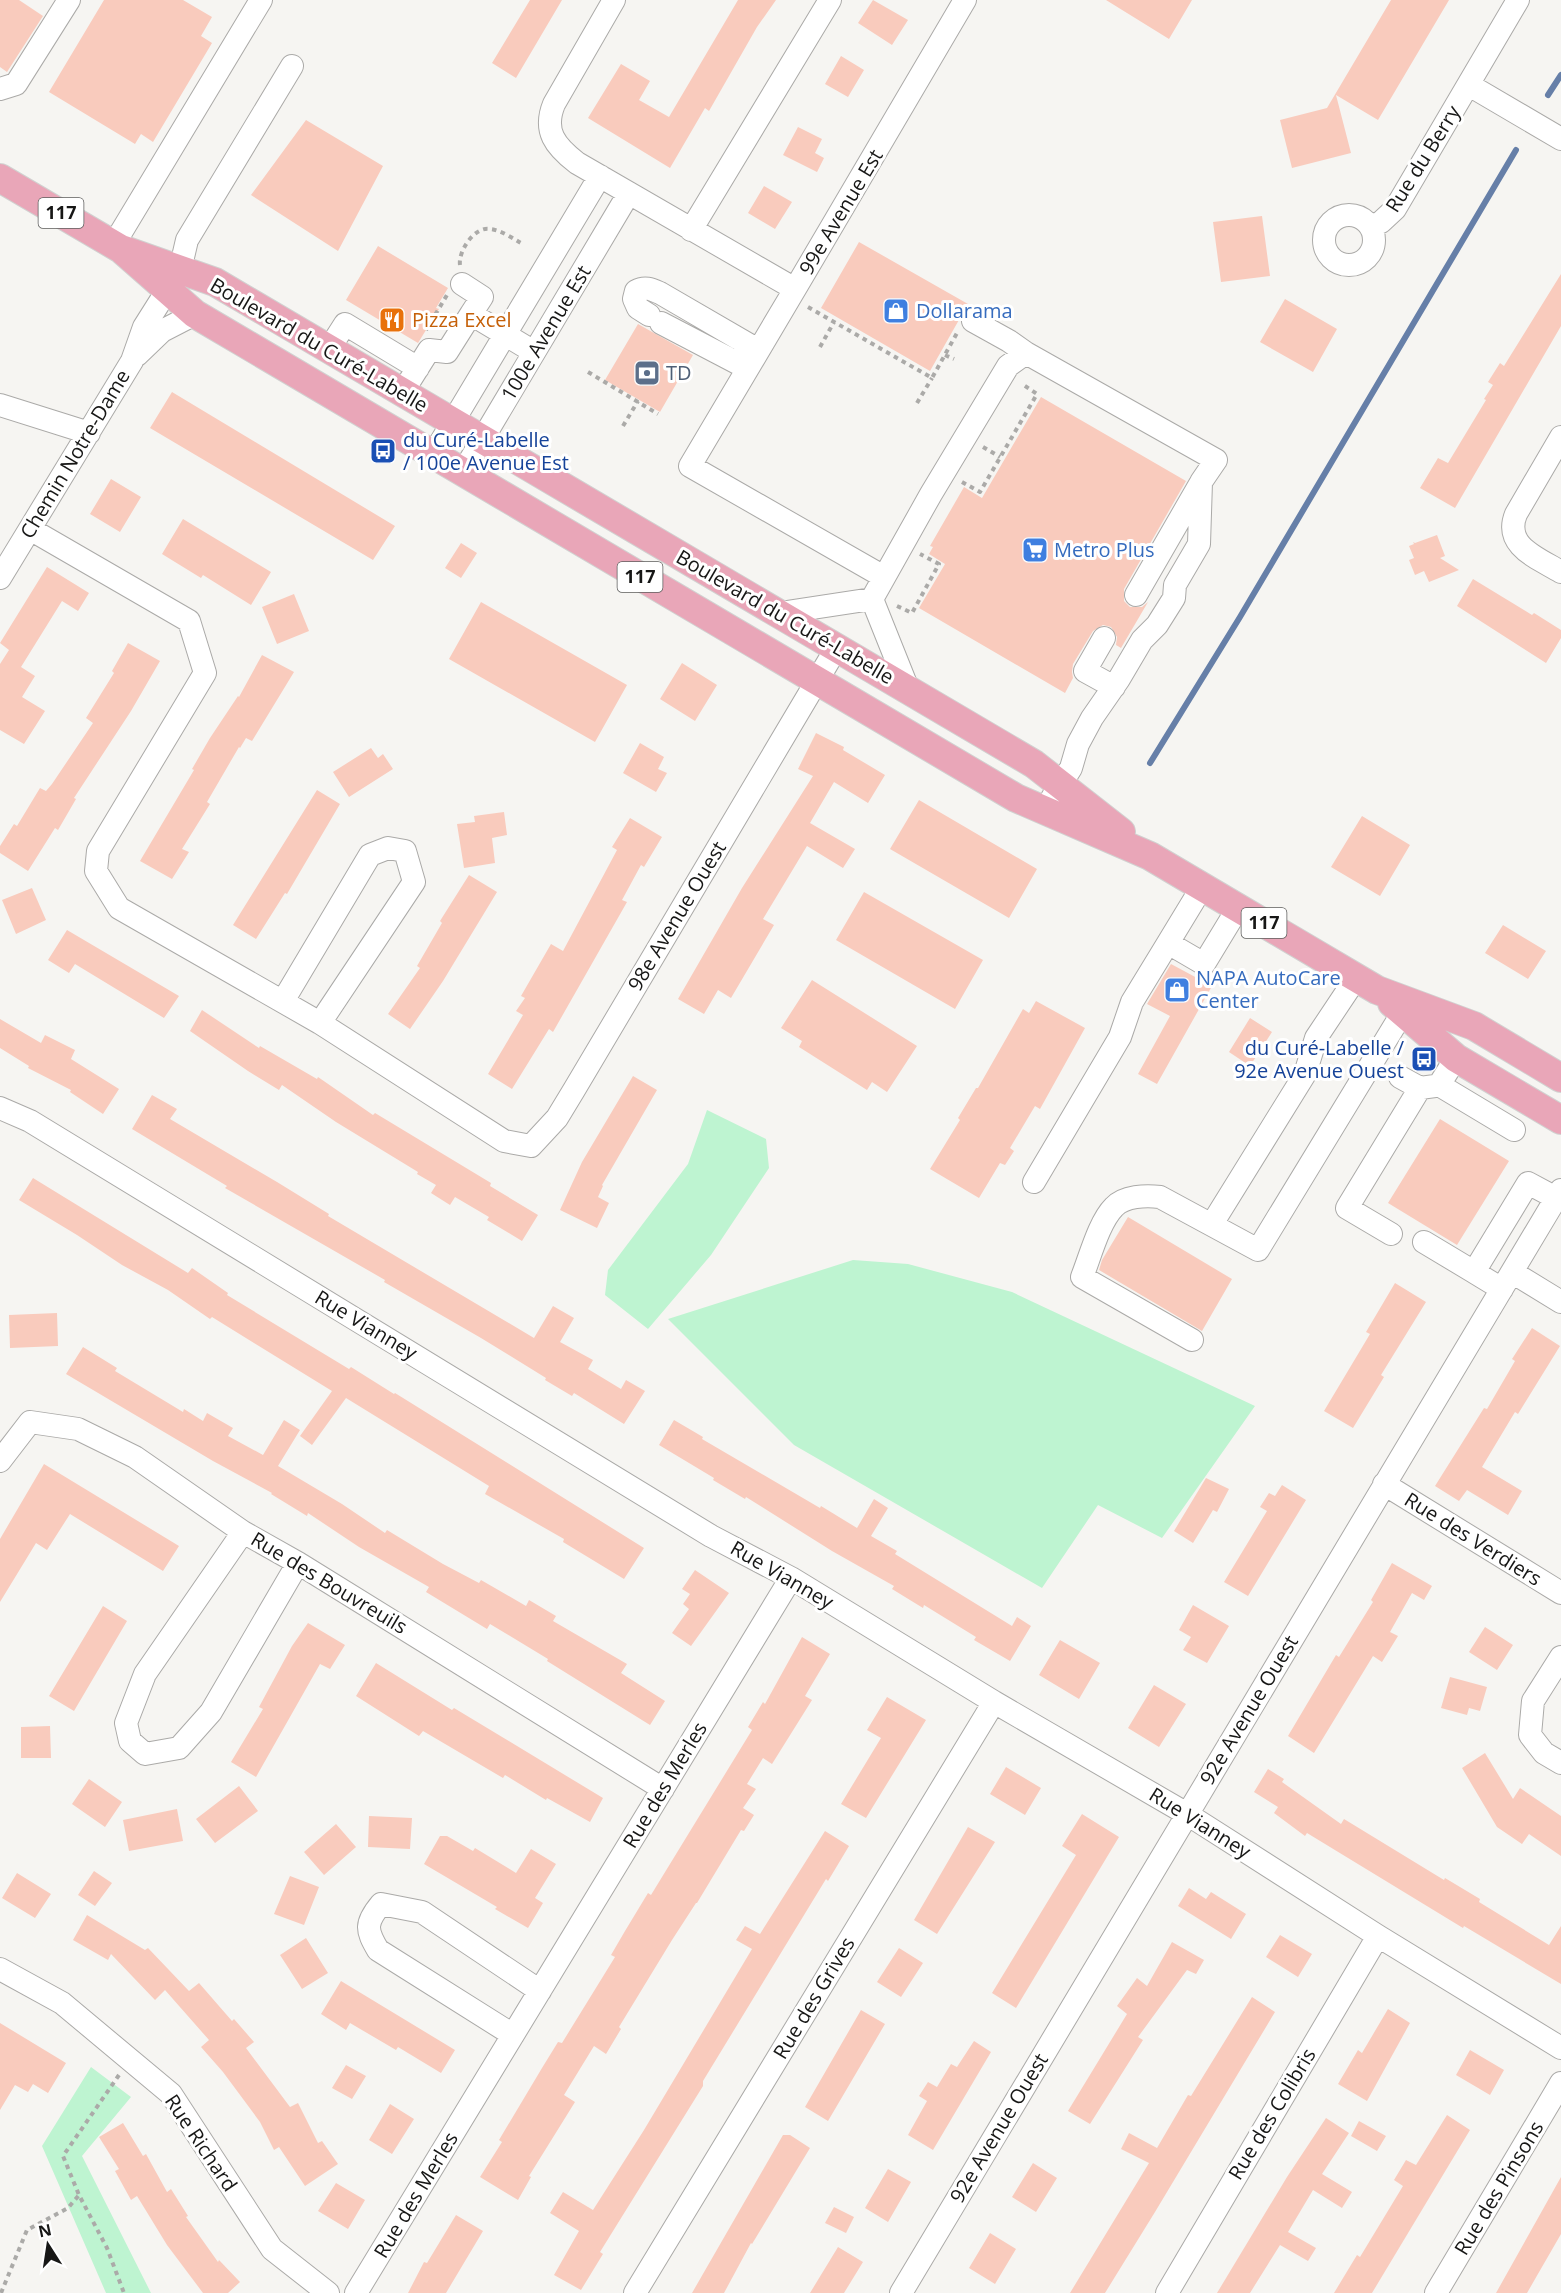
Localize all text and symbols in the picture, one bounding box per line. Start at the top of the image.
street label: Rue du Berry [1379,99,1467,217]
street label: 99e Avenue Est [792,144,889,280]
road number: 117 [38,198,84,228]
street label: 100e Avenue Est [495,260,597,405]
street label: Boulevard du Curé-Labelle [206,271,433,418]
shop icon: Dollarama [881,296,911,326]
place label: Dollarama [916,297,1013,324]
restaurant icon: Pizza Excel [377,305,407,335]
place label: Pizza Excel [412,306,512,333]
bank icon: TD [632,358,662,388]
place label: TD [666,359,692,386]
street label: Chemin Notre-Dame [13,364,136,543]
place label: du Curé-Labelle / 100e Avenue Est [403,426,569,476]
bus stop icon: du Curé-Labelle / 100e Avenue Est [368,436,398,466]
supermarket icon: Metro Plus [1020,535,1050,565]
place label: Metro Plus [1054,536,1155,563]
street label: Boulevard du Curé-Labelle [672,543,899,690]
road number: 117 [618,562,662,592]
street label: 98e Avenue Ouest [621,836,732,995]
road number: 117 [1242,908,1286,938]
place label: NAPA AutoCare Center [1196,964,1341,1014]
shop icon: NAPA AutoCare Center [1162,975,1192,1005]
place label: du Curé-Labelle / 92e Avenue Ouest [1234,1034,1405,1084]
bus stop icon: du Curé-Labelle / 92e Avenue Ouest [1409,1044,1439,1074]
street label: Rue Vianney [310,1283,423,1366]
street label: Rue des Verdiers [1400,1486,1547,1592]
street label: Rue des Bouvreuils [246,1525,412,1640]
street label: Rue Vianney [726,1534,840,1615]
street label: 92e Avenue Ouest [1193,1630,1304,1789]
street label: Rue des Merles [616,1717,713,1853]
street label: Rue Vianney [1144,1781,1257,1865]
street label: Rue des Grives [767,1932,861,2064]
street label: Rue des Colibris [1222,2043,1322,2185]
street label: 92e Avenue Ouest [943,2048,1054,2207]
street label: Rue Richard [159,2089,244,2197]
street label: Rue des Pinsons [1448,2116,1549,2260]
street label: Rue des Merles [367,2127,464,2263]
north arrow [18,2215,78,2275]
text: N [36,2218,54,2242]

